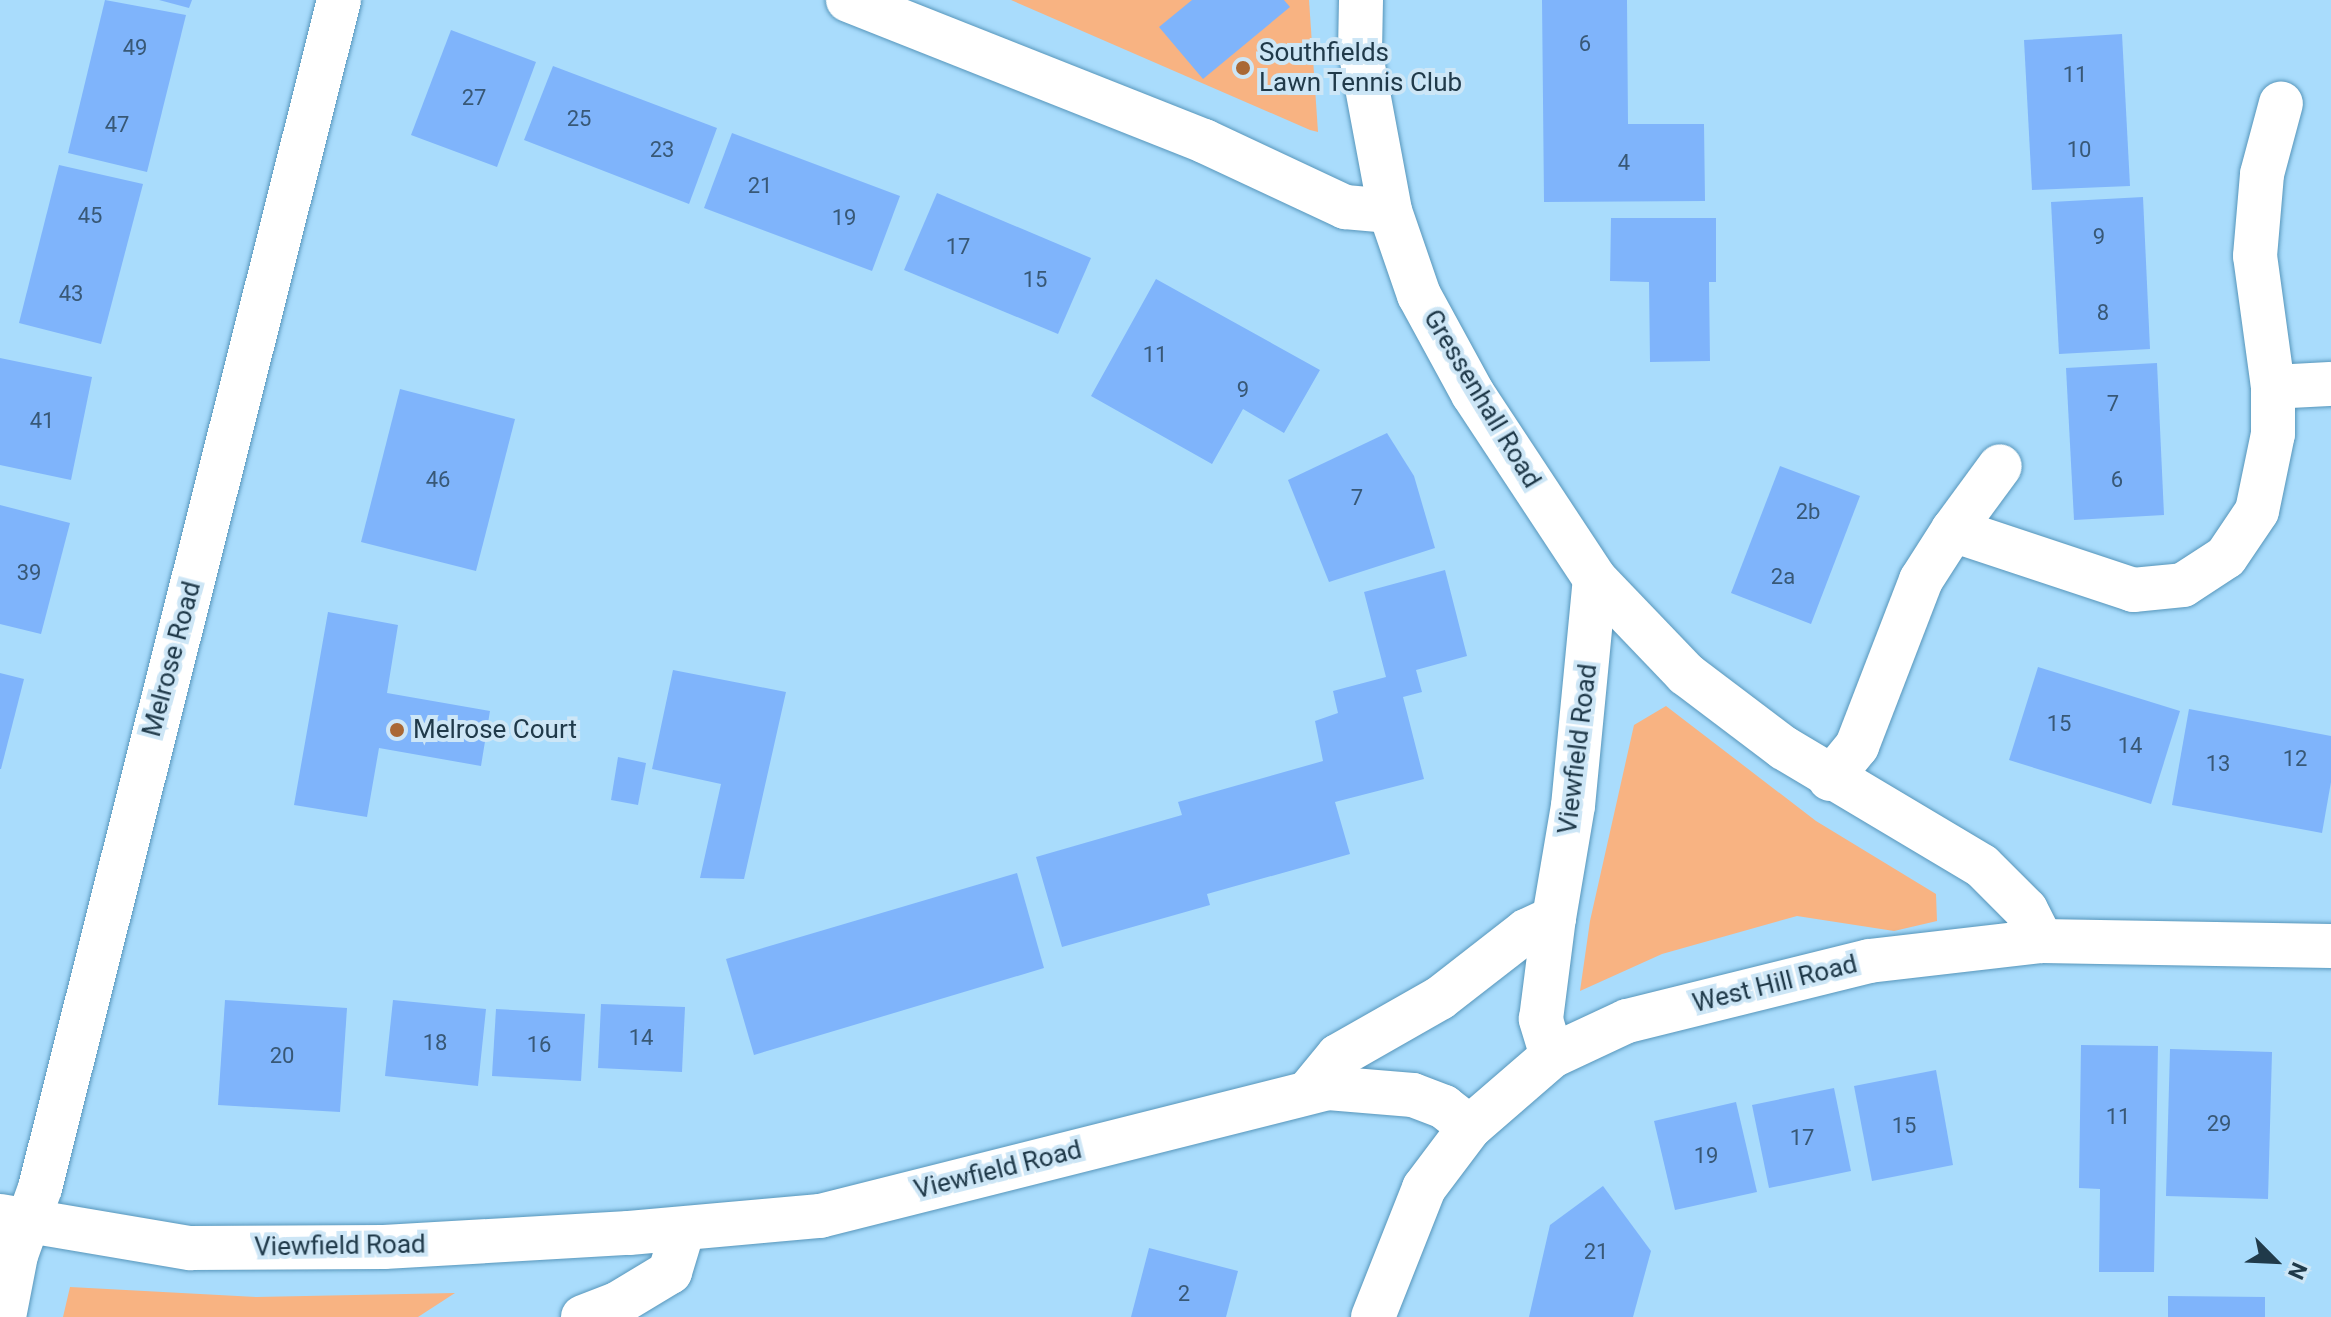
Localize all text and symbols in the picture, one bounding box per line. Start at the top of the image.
house number: 6 [1579,31,1591,57]
house number: 49 [123,35,147,61]
place label: Southfields Lawn Tennis Club [1259,37,1463,98]
marker: Southfields Lawn Tennis Club [1234,59,1252,77]
house number: 11 [2063,62,2087,88]
house number: 27 [462,85,486,111]
house number: 25 [567,106,591,132]
house number: 47 [105,112,129,138]
house number: 23 [650,137,674,163]
house number: 10 [2067,137,2091,163]
house number: 4 [1618,150,1630,176]
house number: 21 [748,173,772,199]
house number: 45 [78,203,102,229]
house number: 19 [832,205,856,231]
house number: 9 [2093,224,2105,250]
house number: 17 [946,234,970,260]
house number: 15 [1023,267,1047,293]
house number: 43 [59,281,83,307]
house number: 8 [2097,300,2109,326]
street label: Gressenhall Road [1417,304,1547,494]
house number: 11 [1143,342,1167,368]
house number: 9 [1237,377,1249,403]
house number: 7 [2107,391,2119,417]
house number: 41 [30,408,54,434]
house number: 46 [426,467,450,493]
house number: 6 [2111,467,2123,493]
house number: 7 [1351,485,1363,511]
house number: 2b [1796,499,1820,525]
house number: 39 [17,560,41,586]
house number: 2a [1771,564,1795,590]
street label: Melrose Road [136,578,208,740]
street label: Viewfield Road [1552,662,1604,836]
house number: 15 [2047,711,2071,737]
place label: Melrose Court [413,714,577,746]
marker: Melrose Court [388,721,406,739]
house number: 14 [2118,733,2142,759]
house number: 12 [2283,746,2307,772]
house number: 13 [2206,751,2230,777]
street label: West Hill Road [1690,948,1860,1020]
house number: 14 [629,1025,653,1051]
house number: 18 [423,1030,447,1056]
house number: 16 [527,1032,551,1058]
house number: 20 [270,1043,294,1069]
house number: 11 [2106,1104,2130,1130]
house number: 29 [2207,1111,2231,1137]
house number: 15 [1892,1113,1916,1139]
house number: 17 [1790,1125,1814,1151]
street label: Viewfield Road [911,1134,1085,1206]
house number: 19 [1694,1143,1718,1169]
north arrow [2235,1221,2315,1301]
street label: Viewfield Road [254,1229,426,1263]
house number: 21 [1584,1239,1608,1265]
text: N [2283,1259,2312,1283]
house number: 2 [1178,1281,1190,1307]

